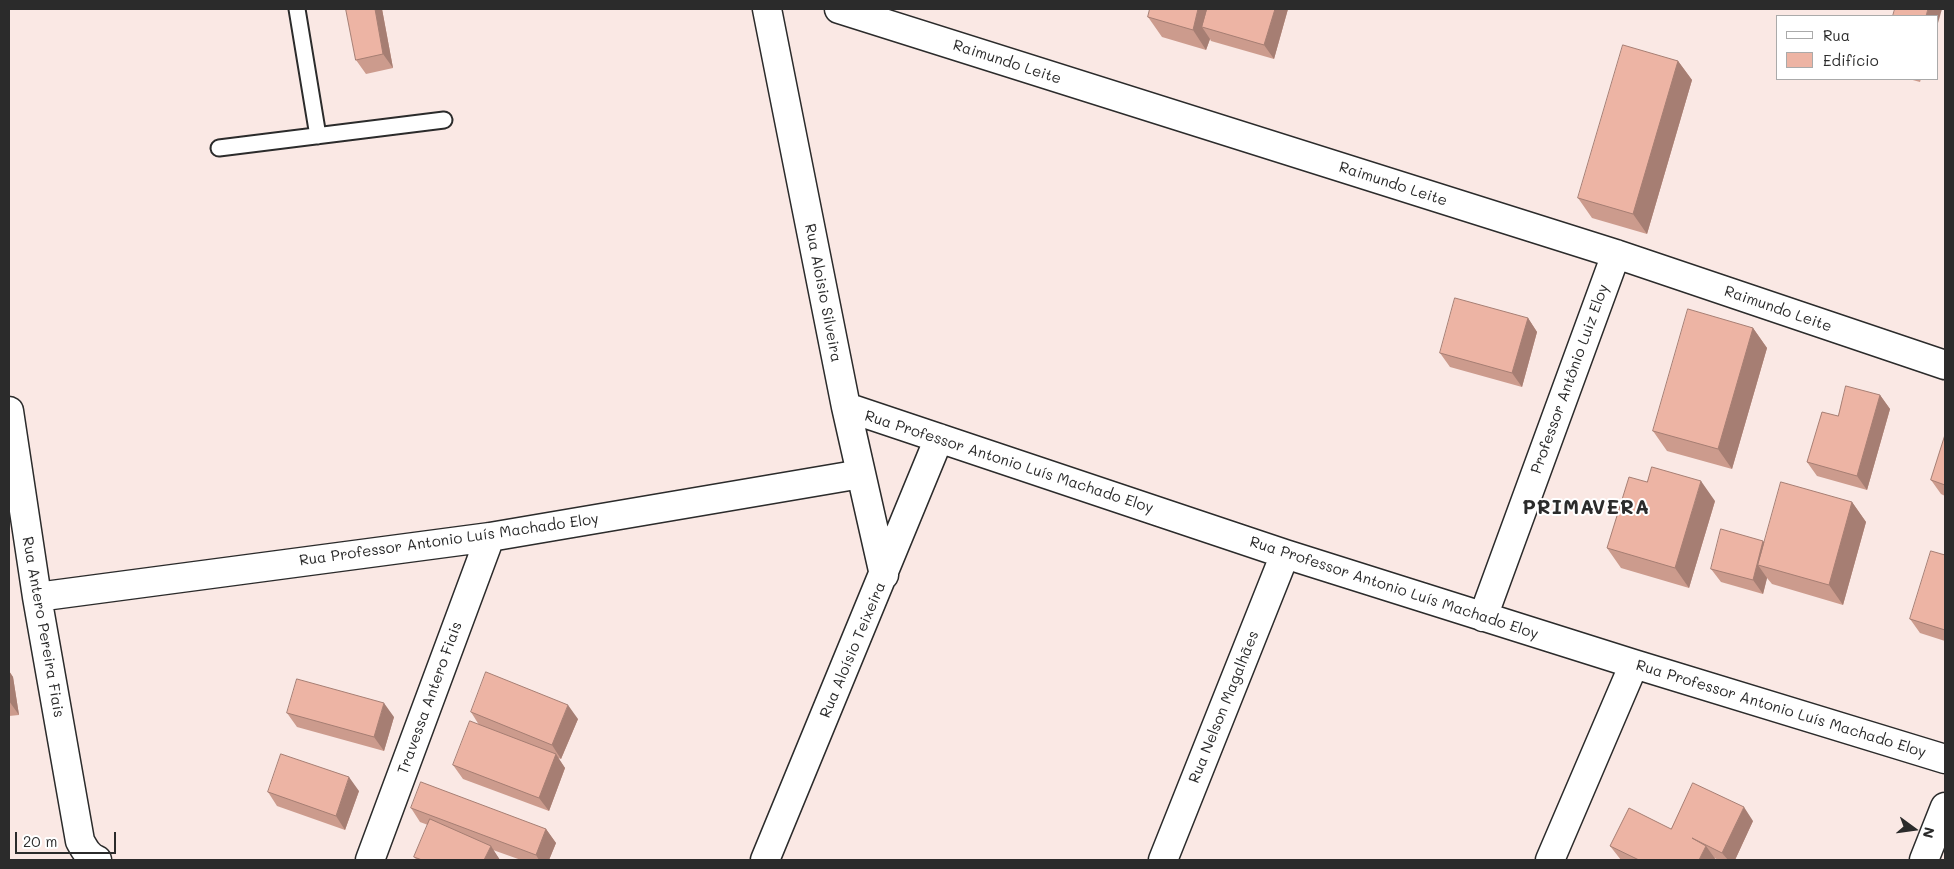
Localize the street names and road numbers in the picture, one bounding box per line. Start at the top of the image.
street label: Raimundo Leite [951,36,1063,88]
street label: Raimundo Leite [1337,158,1449,210]
street label: Rua Aloisio Silveira [801,222,845,364]
street label: Professor Antônio Luiz Eloy [1527,282,1613,476]
street label: Raimundo Leite [1722,282,1834,336]
street label: Rua Professor Antonio Luís Machado Eloy [862,407,1156,517]
street label: Rua Professor Antonio Luís Machado Eloy [298,510,600,570]
street label: Rua Professor Antonio Luís Machado Eloy [1247,533,1541,643]
street label: Rua Antero Pereira Fiais [18,535,68,719]
street label: Rua Aloísio Teixeira [816,579,890,721]
street label: Travessa Antero Fiais [394,619,466,777]
street label: Rua Nelson Magalhães [1185,628,1263,786]
street label: Rua Professor Antonio Luís Machado Eloy [1634,656,1928,762]

